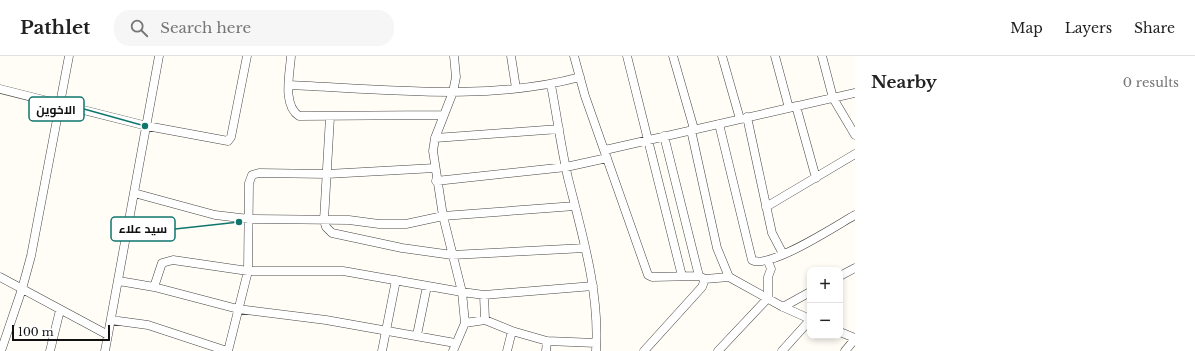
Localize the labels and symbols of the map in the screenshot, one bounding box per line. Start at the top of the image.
callout: الاخوين [29,97,84,121]
text: الاخوين [36,102,76,118]
callout: سيد علاء [111,217,175,241]
text: سيد علاء [119,221,167,236]
scale bar [12,323,110,342]

